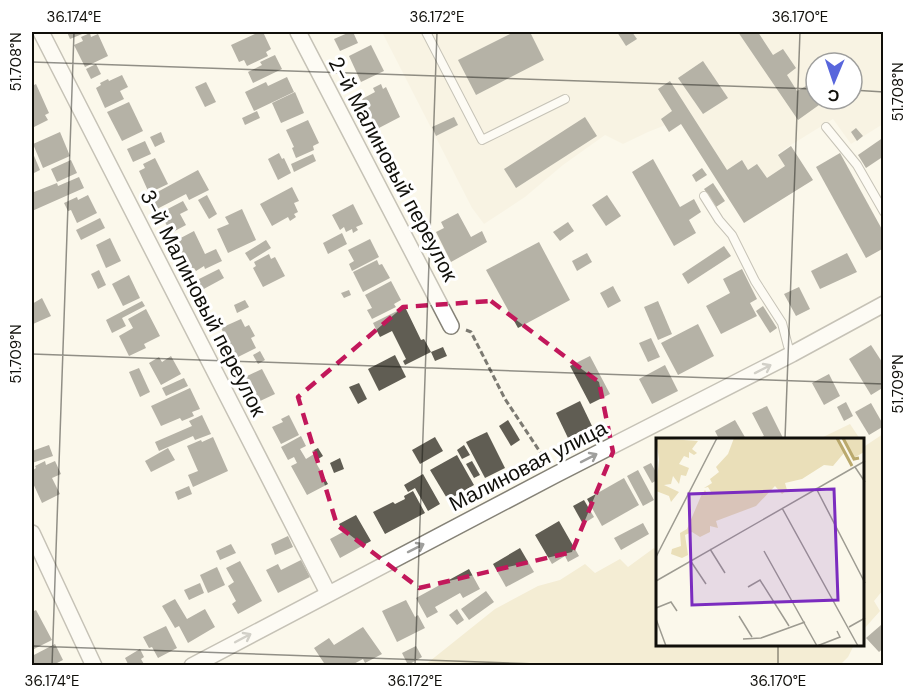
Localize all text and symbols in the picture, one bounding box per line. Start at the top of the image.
text: 36.174°E [47,7,101,27]
text: 36.172°E [410,7,464,27]
text: 36.170°E [772,7,828,27]
text: 51.708°N [6,32,26,92]
north arrow [804,51,864,111]
street label: 2-й Малиновый переулок [322,52,465,287]
text: 51.708°N [888,62,908,122]
text: С [827,85,840,106]
street label: 3-й Малиновый переулок [134,185,273,422]
text: 51.709°N [6,324,26,384]
text: 51.709°N [888,354,908,414]
one-way arrow [754,363,771,375]
street label: Малиновая улица [444,414,612,518]
inset map [656,438,864,646]
one-way arrow [580,452,598,463]
one-way arrow [407,541,425,553]
one-way arrow [234,632,252,643]
text: 36.174°E [25,671,79,691]
text: 36.172°E [388,671,442,691]
text: 36.170°E [750,671,806,691]

